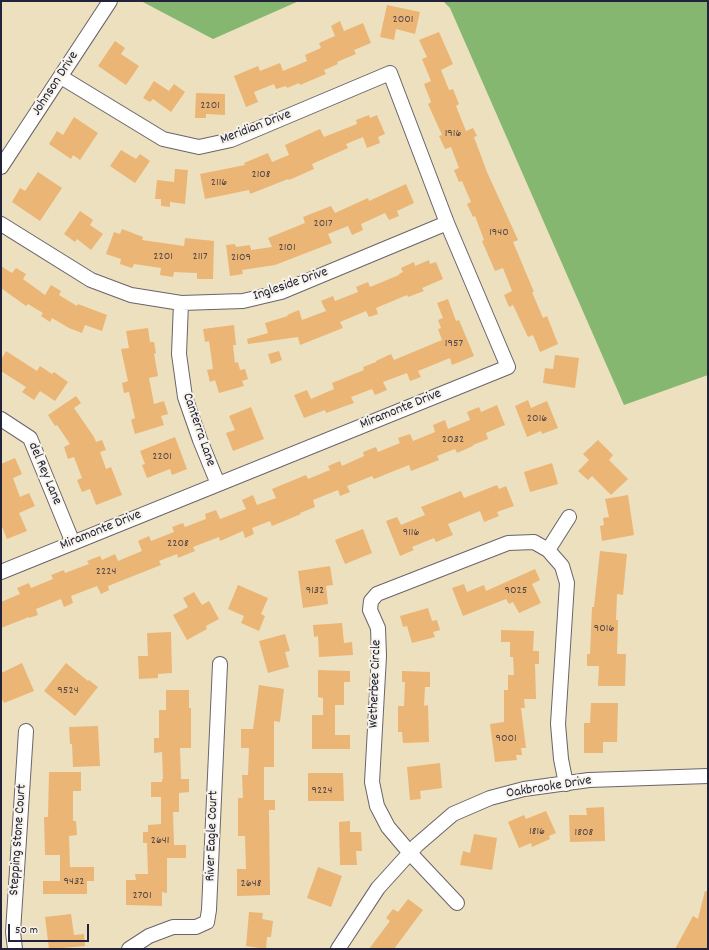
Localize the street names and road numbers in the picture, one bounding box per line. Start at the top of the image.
street label: Johnson Drive [29,49,83,119]
street label: Meridian Drive [218,107,294,149]
street label: Ingleside Drive [251,264,331,306]
street label: Miramonte Drive [358,386,444,434]
street label: Canterra Lane [178,391,218,469]
street label: del Rey Lane [23,440,65,508]
street label: Miramonte Drive [58,507,144,555]
street label: Wetherbee Circle [366,639,386,729]
street label: Oakbrooke Drive [505,773,593,803]
street label: Stepping Stone Court [7,784,31,896]
street label: River Eagle Court [203,790,223,882]

